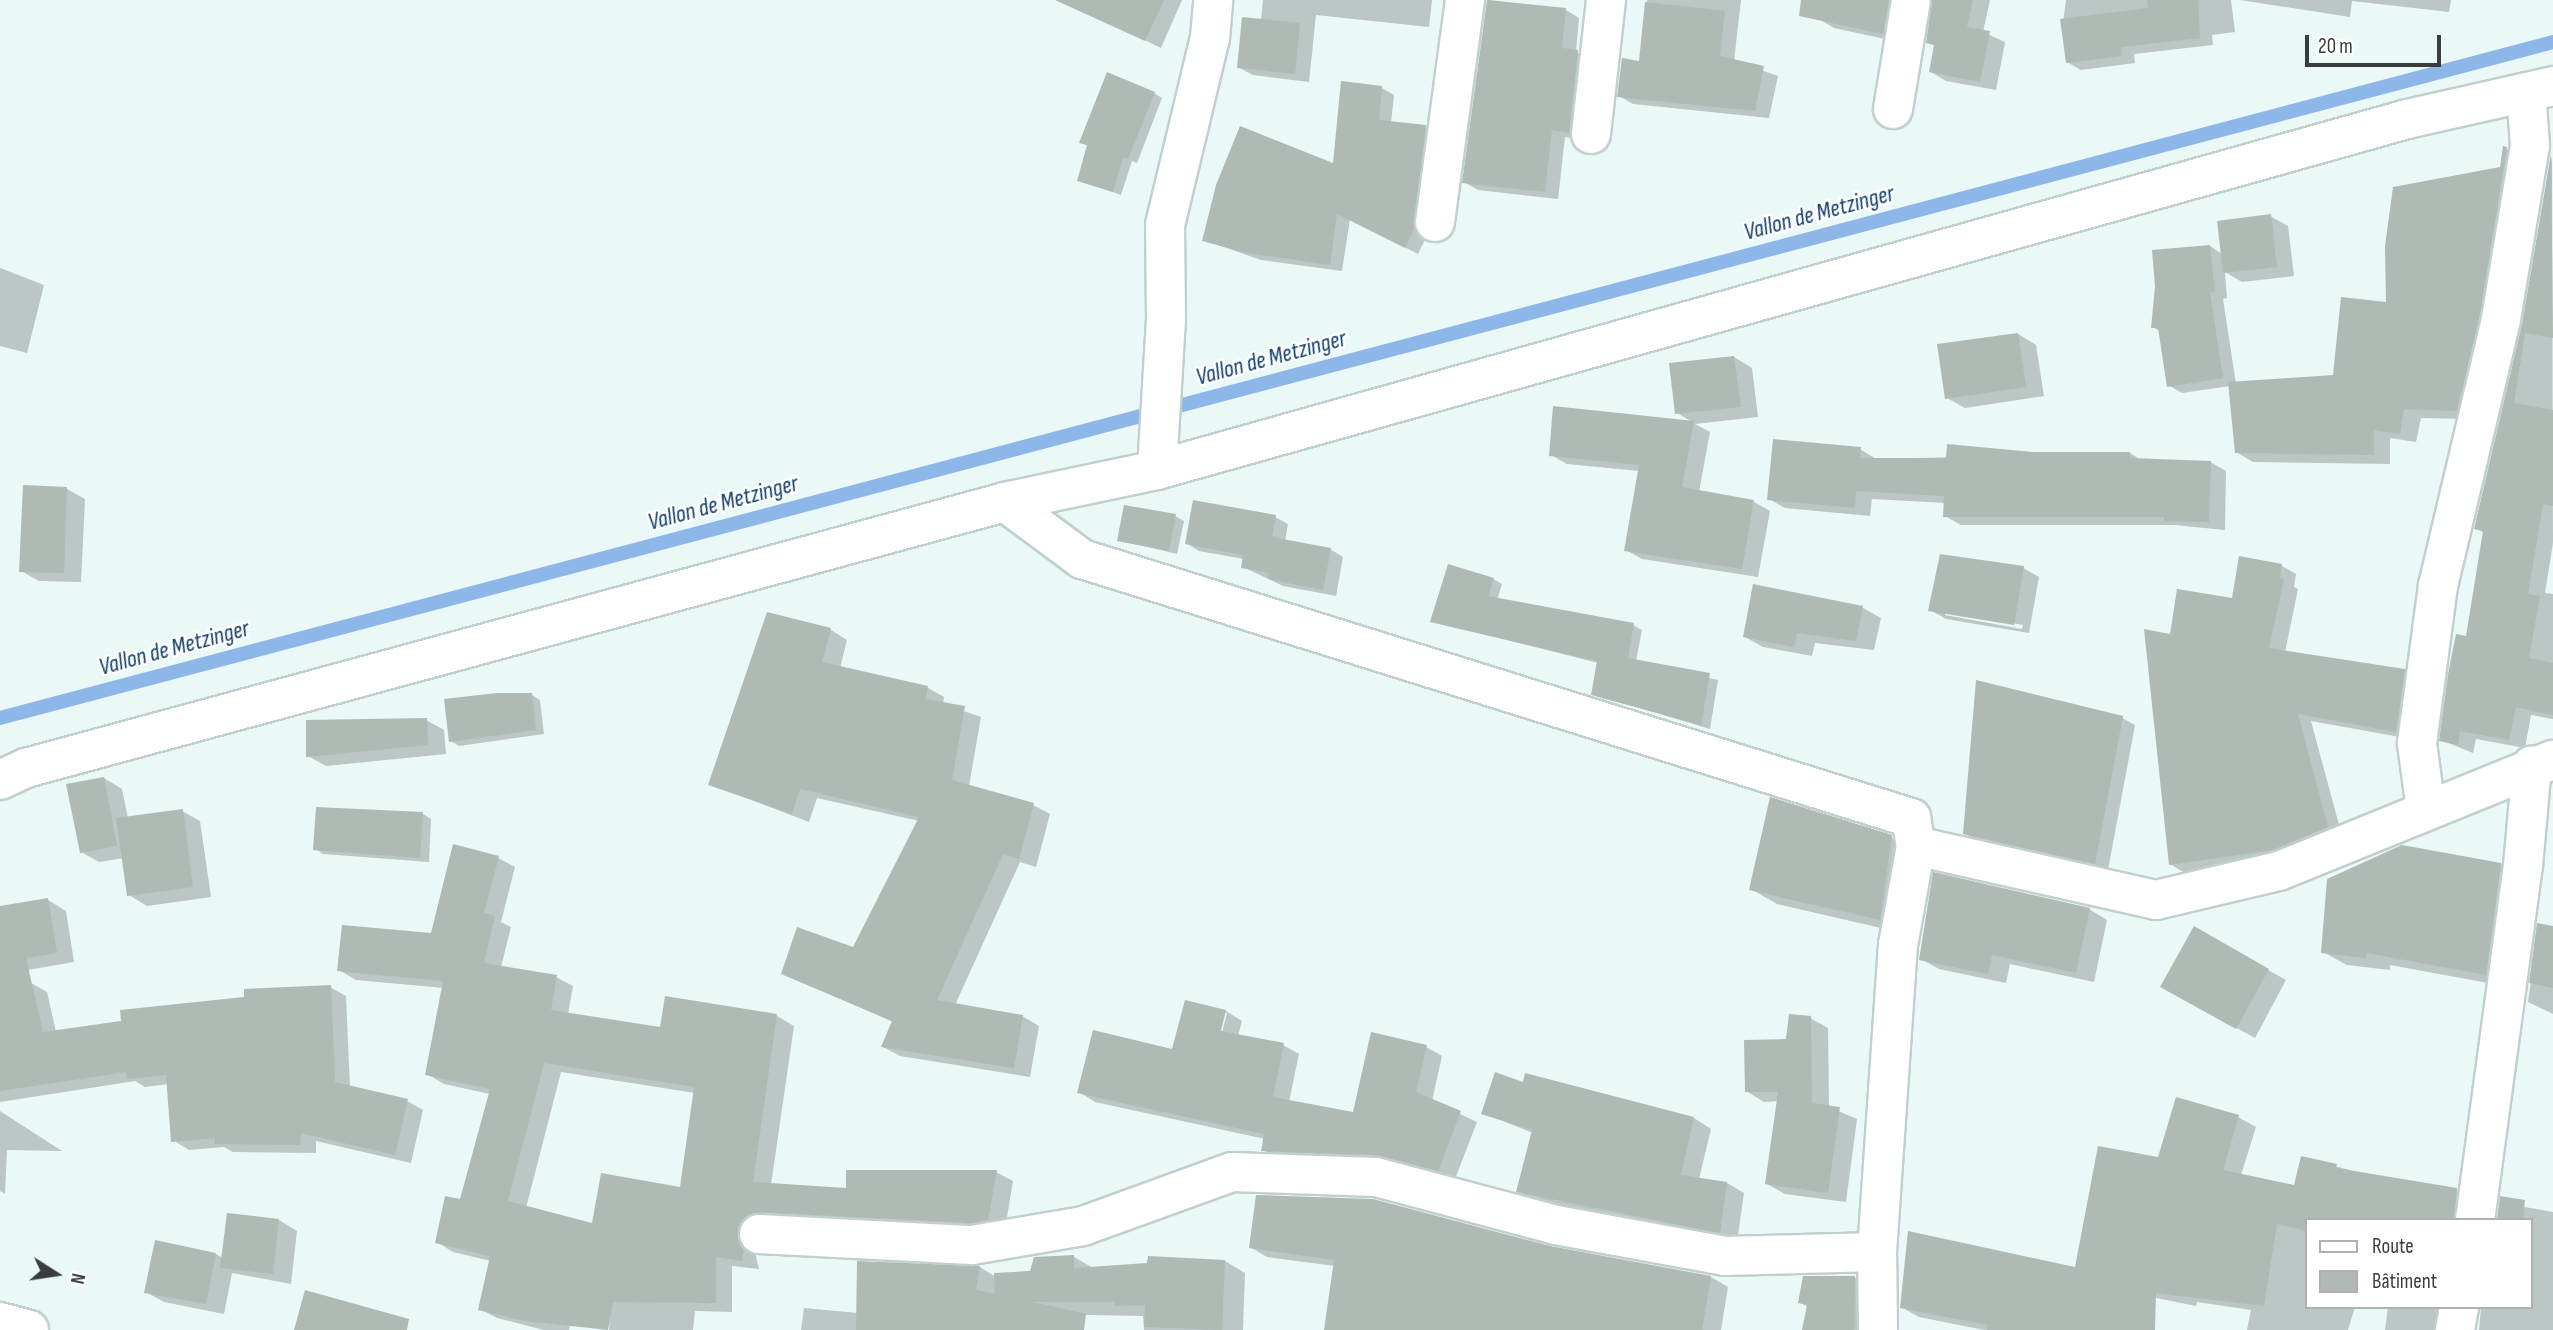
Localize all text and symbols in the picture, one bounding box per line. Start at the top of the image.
scale bar [2308,21,2444,65]
text: 20 m [2318,34,2353,59]
water label: Vallon de Metzinger [1741,179,1897,247]
water label: Vallon de Metzinger [1193,324,1349,392]
water label: Vallon de Metzinger [645,469,801,537]
water label: Vallon de Metzinger [96,614,252,682]
legend [2304,1218,2532,1309]
text: Route [2372,1234,2414,1259]
north arrow [21,1239,91,1309]
text: Bâtiment [2372,1269,2437,1294]
text: N [65,1271,89,1286]

